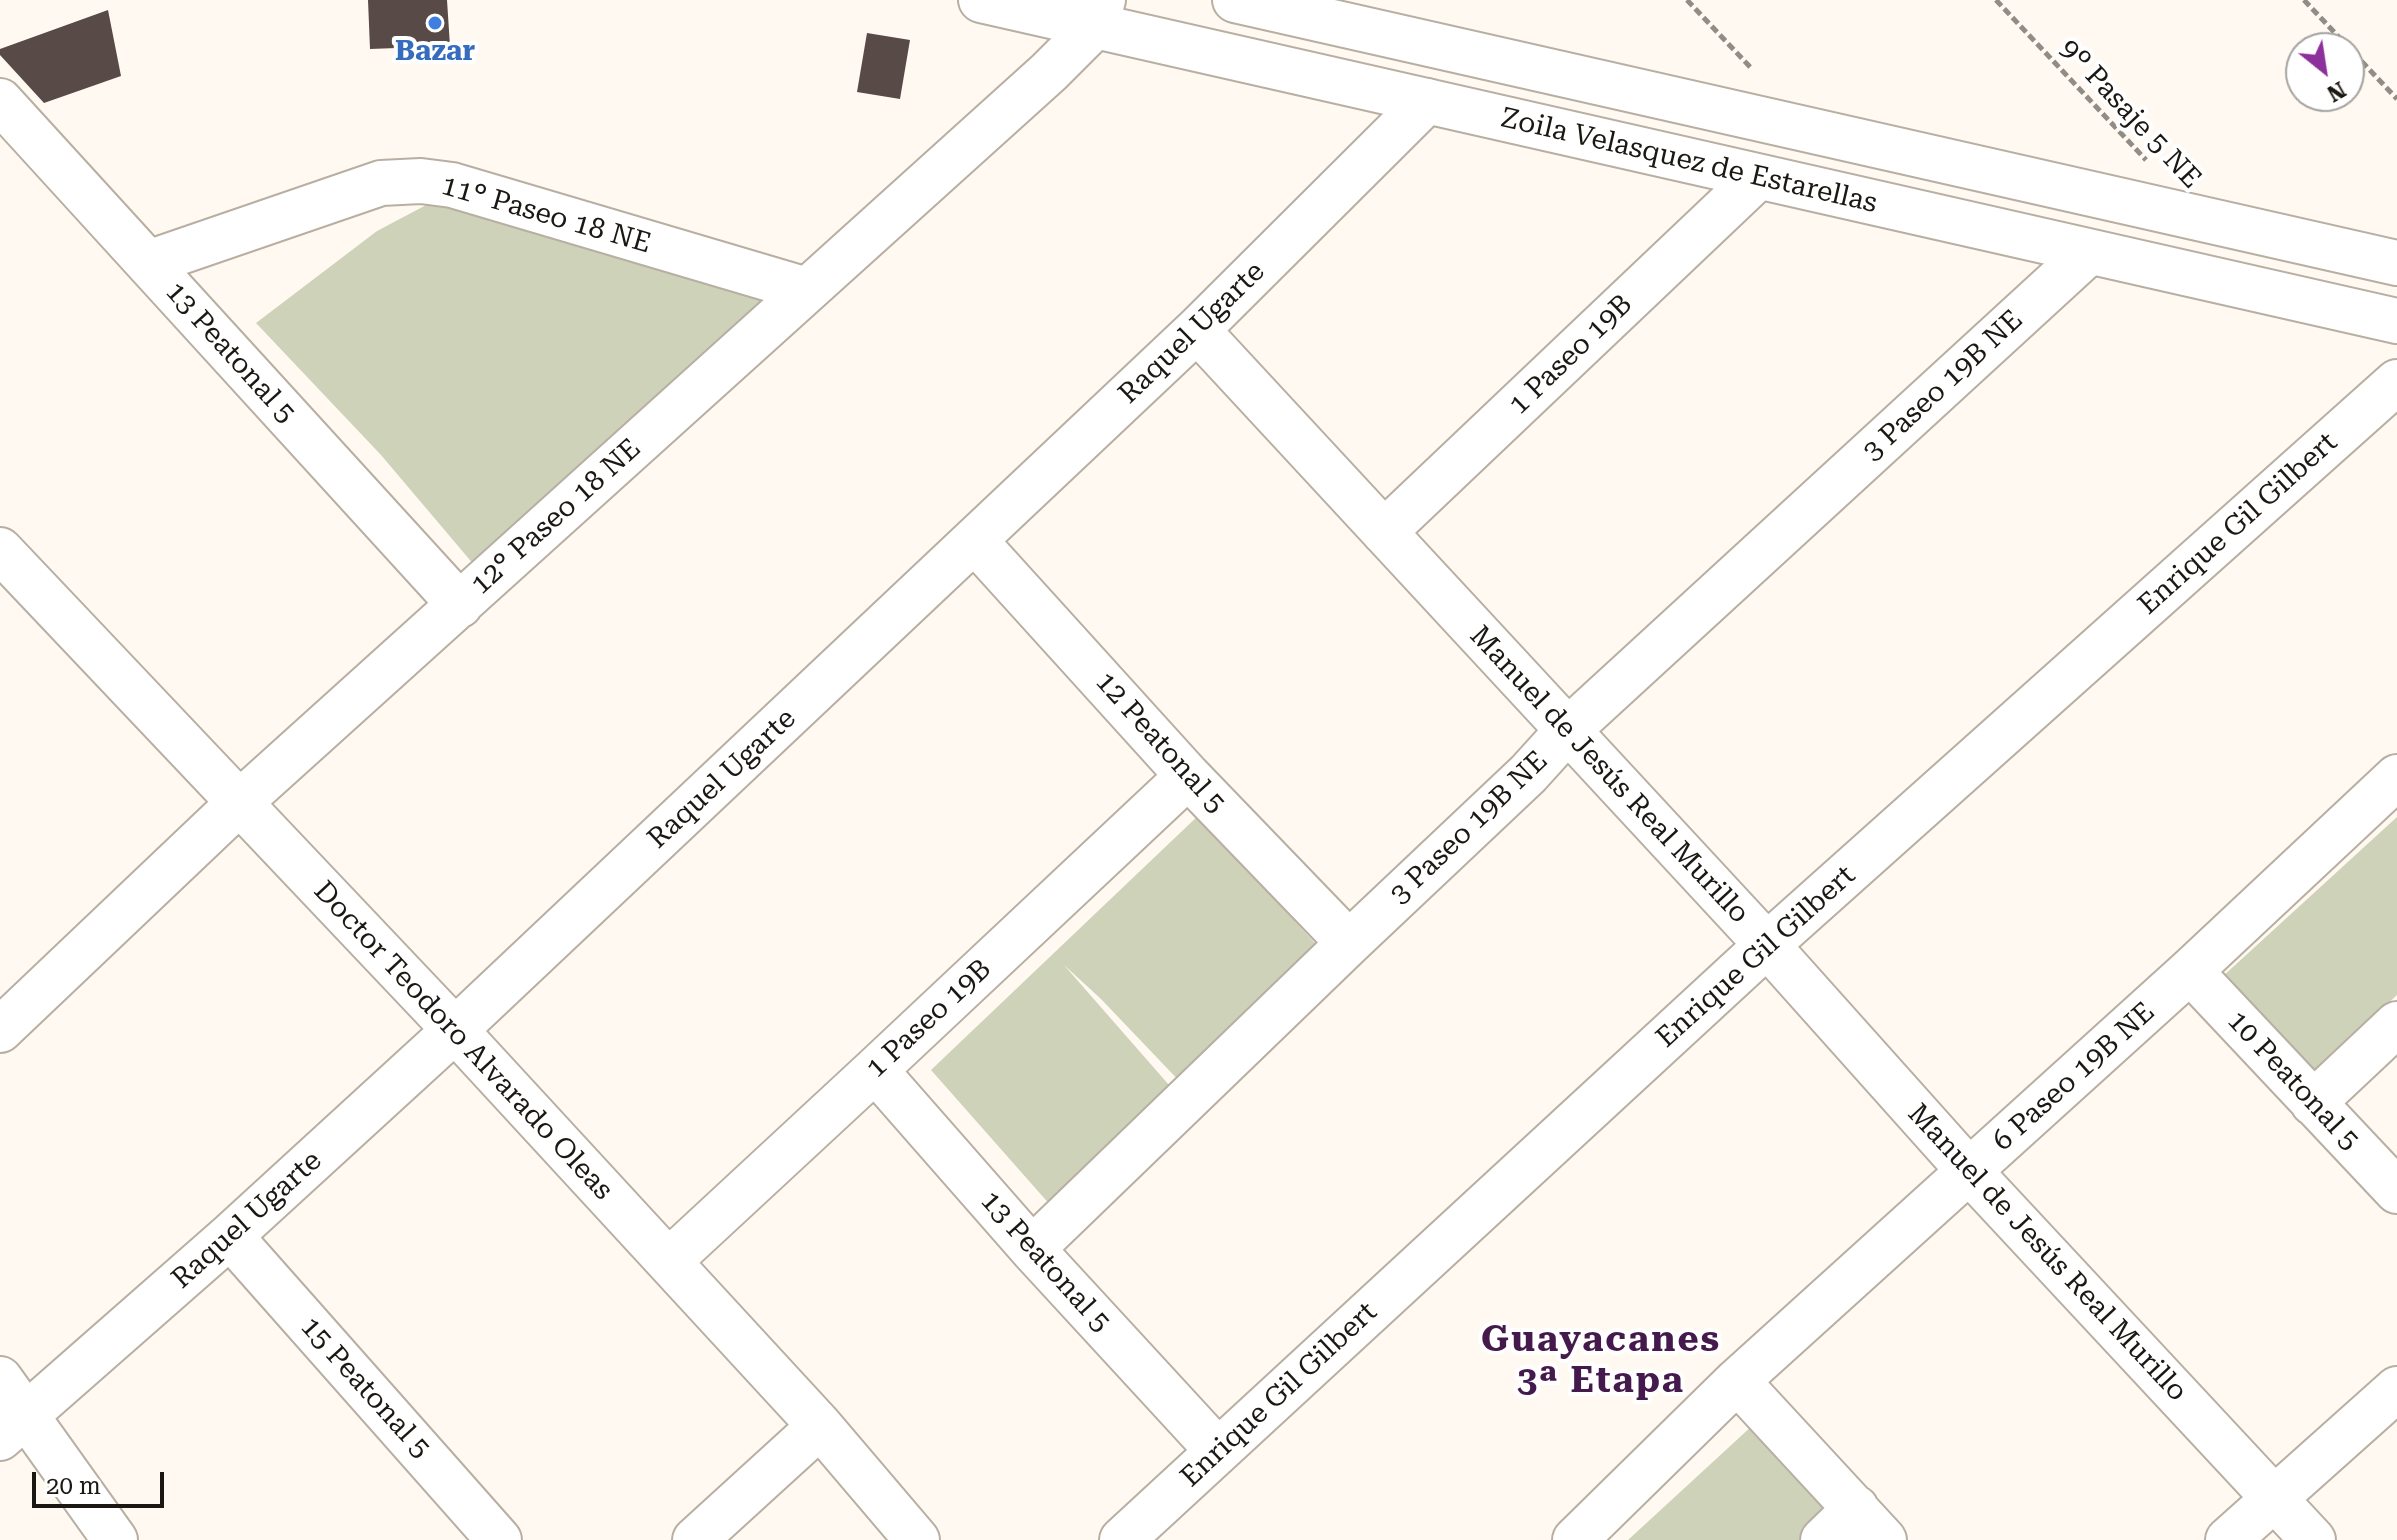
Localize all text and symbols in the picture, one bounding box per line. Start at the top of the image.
marker: Bazar [426,14,444,32]
street label: 9º Pasaje 5 NE [2052,32,2208,196]
north arrow [2285,32,2365,112]
place label: Bazar [395,35,475,69]
text: N [2323,76,2350,107]
street label: Zoila Velasquez de Estarellas [1498,101,1880,221]
street label: 11° Paseo 18 NE [437,169,655,261]
street label: Raquel Ugarte [1112,255,1272,411]
street label: 13 Peatonal 5 [158,276,302,430]
street label: 1 Paseo 19B [1502,288,1640,422]
street label: 3 Paseo 19B NE [1856,304,2030,468]
street label: Enrique Gil Gilbert [2132,426,2344,622]
street label: 12° Paseo 18 NE [464,432,648,602]
street label: Manuel de Jesús Real Murillo [1462,619,1756,931]
street label: 12 Peatonal 5 [1088,666,1232,820]
street label: Raquel Ugarte [641,702,803,856]
street label: 3 Paseo 19B NE [1383,744,1555,912]
street label: Enrique Gil Gilbert [1650,859,1862,1055]
street label: Doctor Teodoro Alvarado Oleas [306,875,620,1207]
street label: 1 Paseo 19B [860,953,998,1085]
street label: 6 Paseo 19B NE [1986,996,2162,1158]
street label: 10 Peatonal 5 [2220,1004,2366,1158]
street label: Manuel de Jesús Real Murillo [1900,1097,2194,1409]
street label: Raquel Ugarte [165,1144,329,1296]
street label: 13 Peatonal 5 [973,1185,1117,1339]
street label: Enrique Gil Gilbert [1174,1296,1384,1494]
street label: 15 Peatonal 5 [293,1311,437,1465]
district label: Guayacanes 3ª Etapa [1481,1318,1721,1403]
scale bar [36,1456,168,1506]
text: 20 m [46,1472,101,1500]

